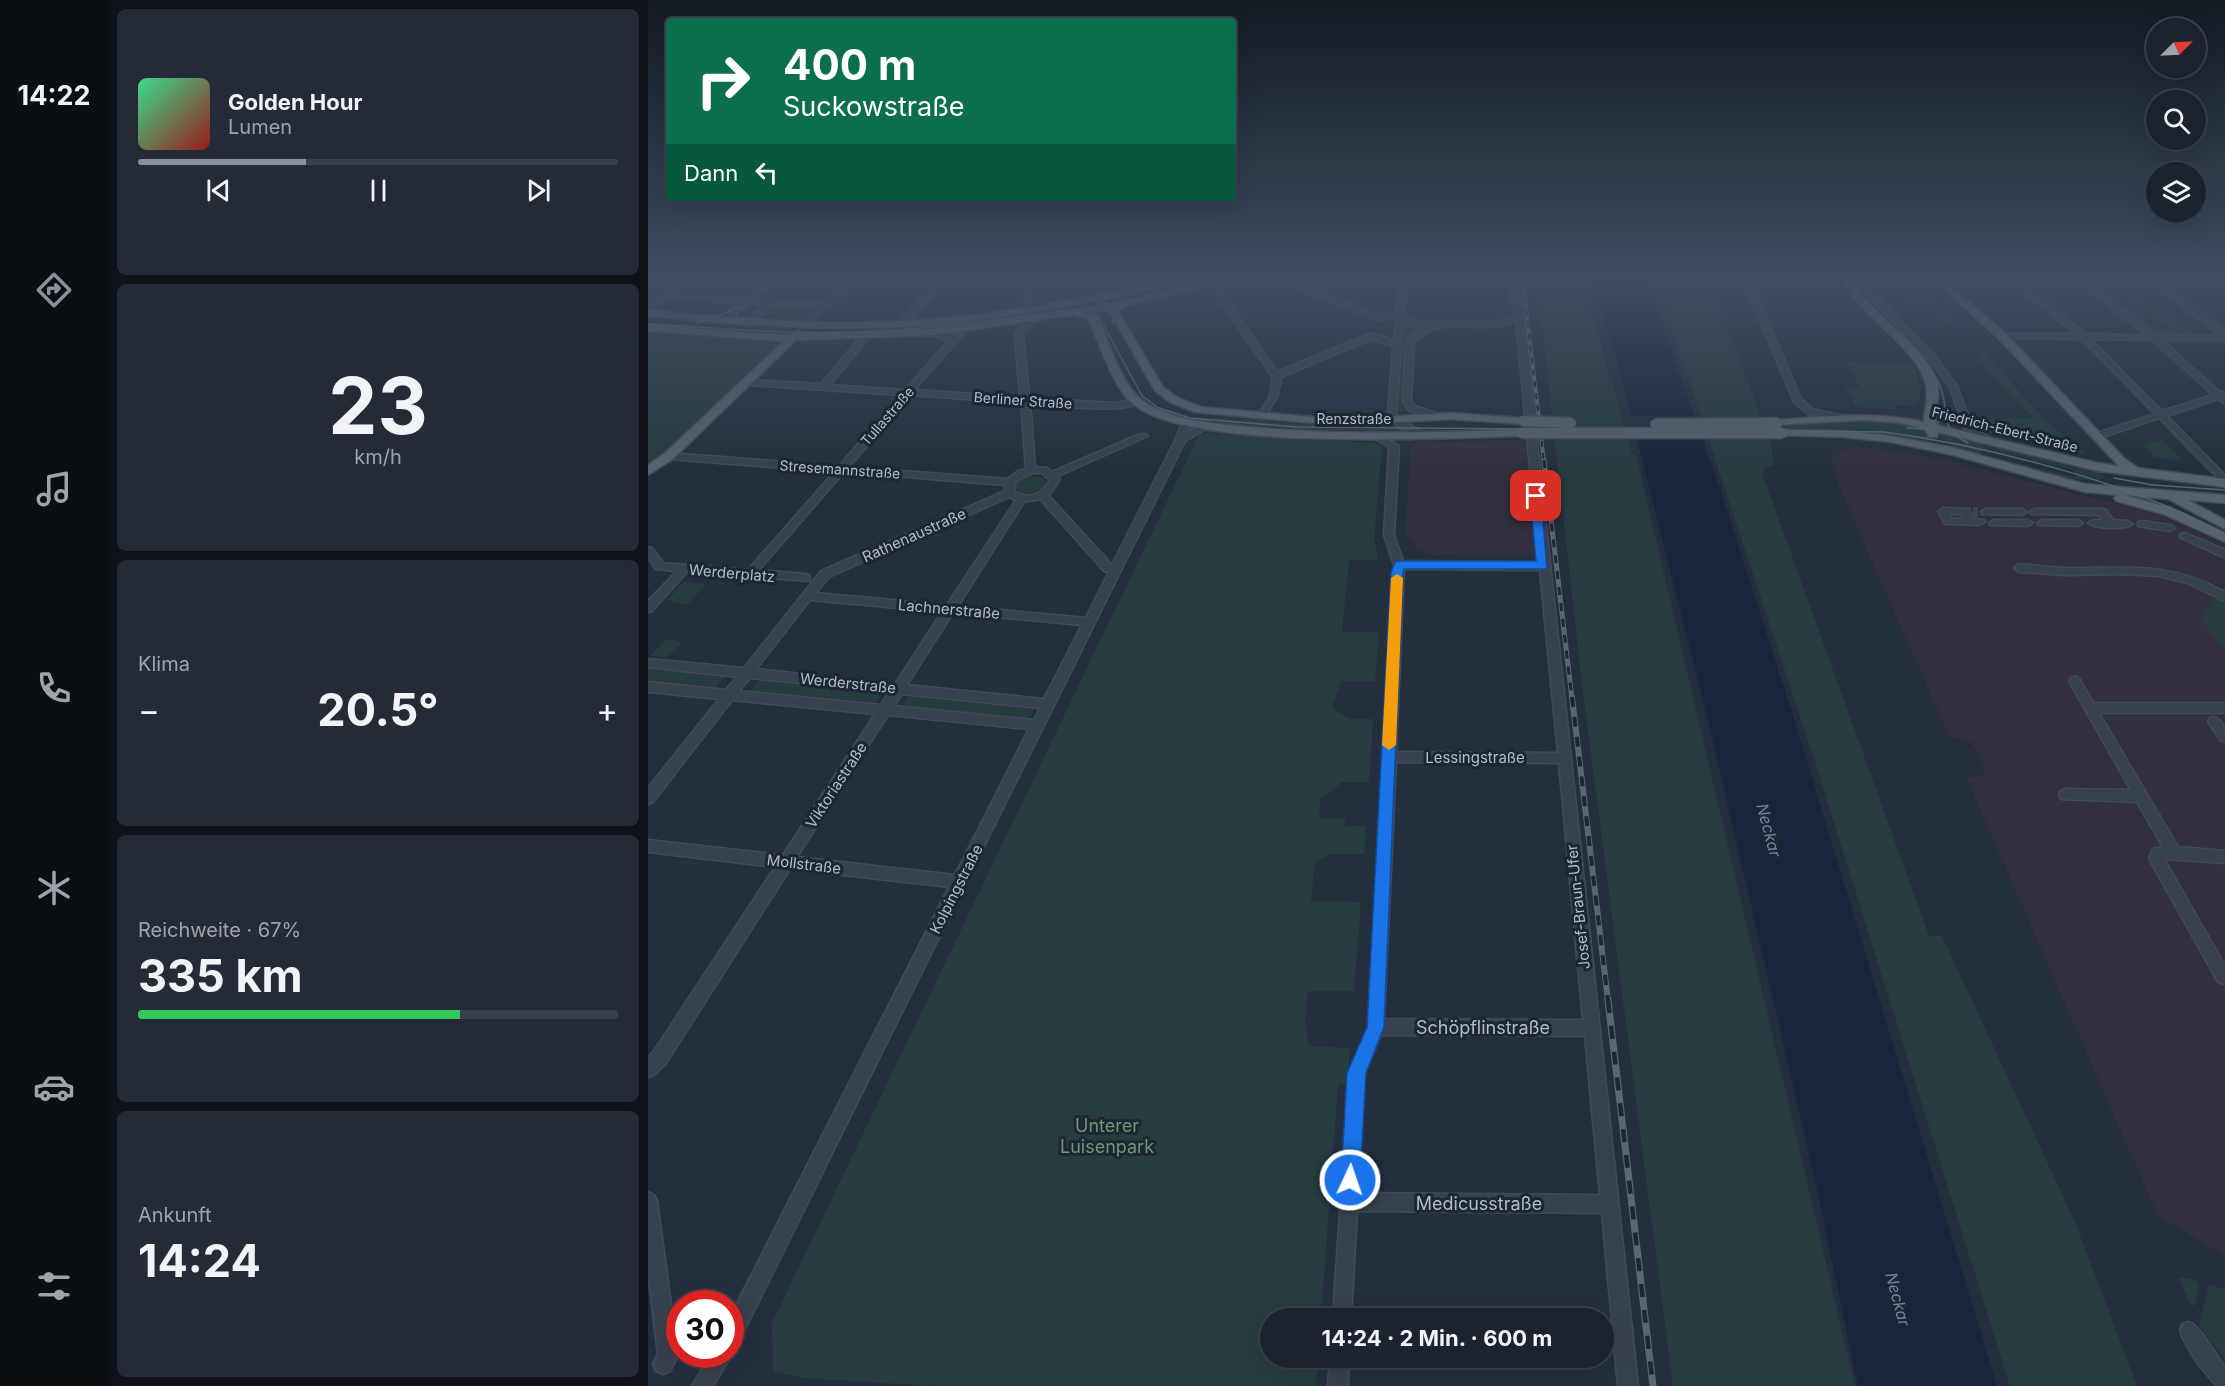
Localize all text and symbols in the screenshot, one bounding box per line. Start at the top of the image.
north arrow [2146,18,2206,78]
map controls [2146,18,2206,222]
text: 400 m [783,39,916,90]
icon: right [684,42,762,120]
text: 14:22 [18,79,90,112]
text: Golden Hour [228,89,362,115]
text: Suckowstraße [783,90,965,123]
button: search [2146,90,2206,150]
text: Lumen [228,115,292,139]
icon: left [750,156,783,189]
text: Dann [684,160,738,186]
button: layers [2146,162,2206,222]
icon: previous [202,174,235,207]
icon: pause [362,174,395,207]
icon: next [522,174,555,207]
icon: directions [33,269,75,311]
text: 23 [328,358,428,453]
street label: Tullastraße [857,383,917,449]
street label: Berliner Straße [973,388,1073,412]
street label: Friedrich-Ebert-Straße [1930,403,2080,455]
street label: Renzstraße [1317,410,1391,427]
text: km/h [354,445,402,469]
street label: Stresemannstraße [779,456,901,482]
icon: music [33,468,75,510]
pin [1510,470,1561,521]
icon: arrive [1519,479,1552,512]
street label: Rathenaustraße [859,504,969,566]
street label: Werderplatz [688,560,776,586]
street label: Lachnerstraße [897,595,1001,623]
text: Klima [138,652,190,676]
icon: phone [33,667,75,709]
street label: Werderstraße [799,669,897,697]
text: 20.5° [317,682,439,737]
text: − [138,690,160,730]
text: + [596,690,618,730]
street label: Viktoriastraße [801,738,871,832]
street label: Lessingstraße [1425,748,1525,767]
water label: Neckar [1752,801,1786,860]
street label: Kolpingstraße [925,841,987,937]
street label: Josef-Braun-Ufer [1562,843,1594,970]
street label: Mollstraße [766,850,842,878]
icon: climate [33,867,75,909]
text: Reichweite · 67% [138,918,301,942]
text: 335 km [138,948,303,1003]
street label: Schöpflinstraße [1416,1017,1550,1038]
icon: car [33,1066,75,1108]
park label: Unterer Luisenpark [1060,1115,1154,1157]
position arrow [1318,1148,1382,1212]
street label: Medicusstraße [1416,1193,1542,1214]
text: Ankunft [138,1203,212,1227]
text: 14:24 [138,1233,261,1288]
icon: filters [33,1265,75,1307]
water label: Neckar [1881,1270,1915,1329]
speed limit sign: 30 [666,1290,744,1368]
text: 14:24 · 2 Min. · 600 m [1322,1325,1552,1351]

